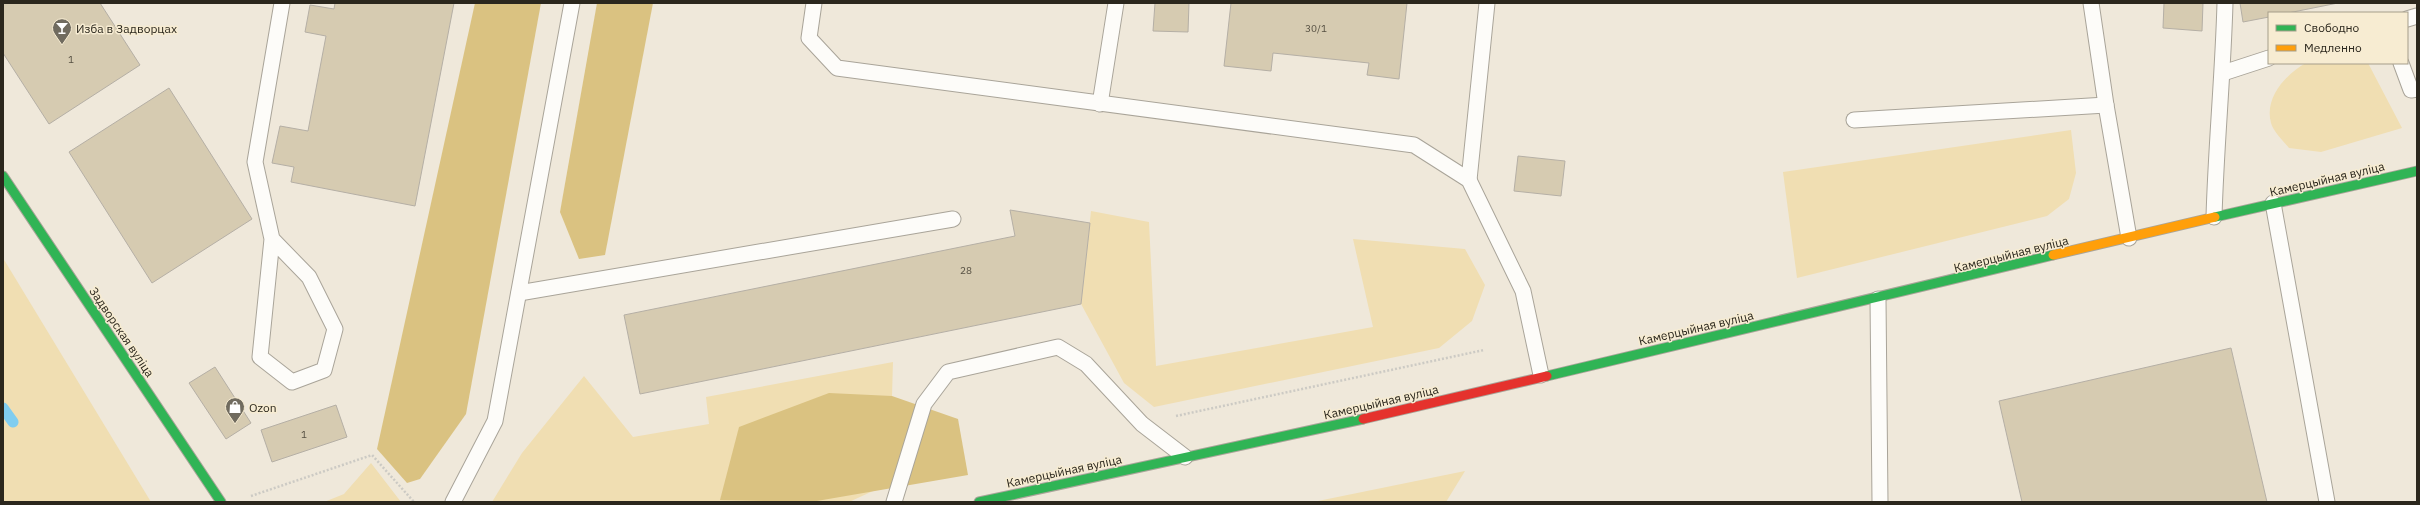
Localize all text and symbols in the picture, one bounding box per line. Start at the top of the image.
legend [2268,12,2408,64]
bar icon: Изба в Задворцах [51,17,73,45]
text: Свободно [2304,20,2360,35]
place label: Изба в Задворцах [76,21,177,36]
house number: 30/1 [1305,22,1327,35]
text: Медленно [2304,40,2362,55]
house number: 1 [68,53,74,66]
street label: Камерцыйная вуліца [2268,158,2387,200]
street label: Камерцыйная вуліца [1952,232,2070,276]
house number: 28 [960,264,972,277]
street label: Задворская вуліца [86,284,158,380]
street label: Камерцыйная вуліца [1637,307,1756,349]
street label: Камерцыйная вуліца [1322,381,1441,423]
shop icon: Ozon [224,396,246,424]
place label: Ozon [249,400,276,415]
house number: 1 [301,428,307,441]
street label: Камерцыйная вуліца [1005,451,1124,491]

